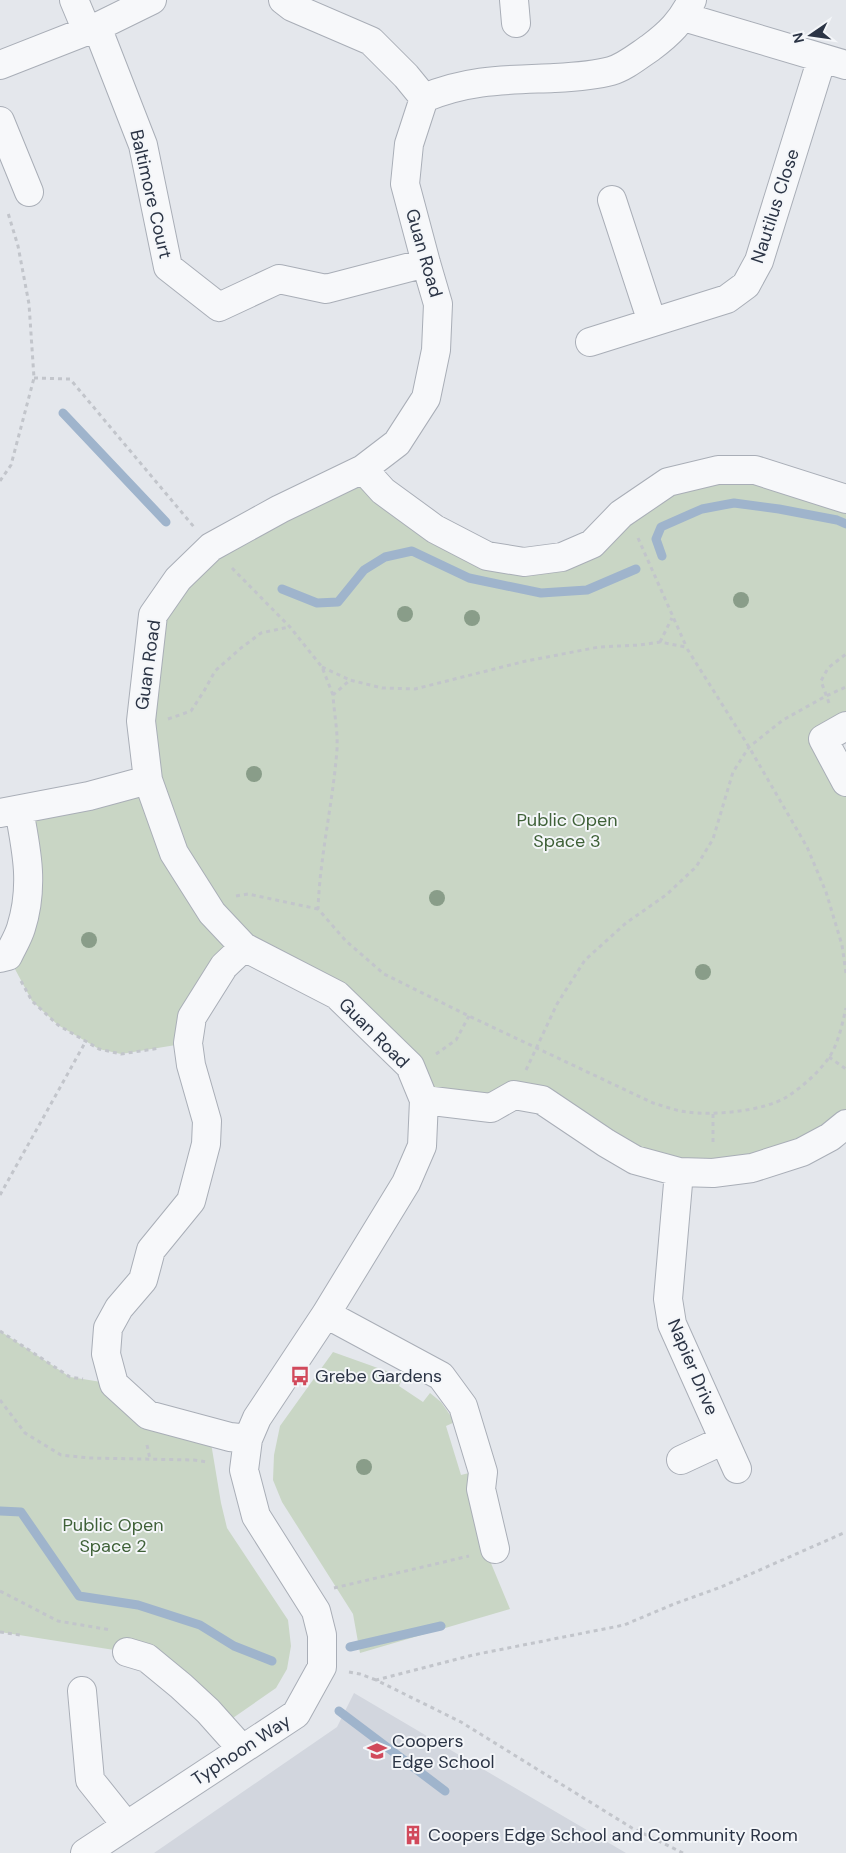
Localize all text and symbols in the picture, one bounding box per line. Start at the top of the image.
north arrow [786,10,836,60]
text: N [788,31,808,45]
street label: Baltimore Court [124,127,178,261]
street label: Nautilus Close [745,146,805,266]
street label: Guan Road [400,206,448,300]
street label: Guan Road [130,618,166,712]
park label: Public Open Space 3 [516,808,618,853]
street label: Guan Road [333,992,415,1074]
street label: Napier Drive [662,1315,724,1419]
place label: Grebe Gardens [315,1364,442,1388]
bus stop icon: Grebe Gardens [289,1365,311,1387]
park label: Public Open Space 2 [62,1513,164,1558]
street label: Typhoon Way [187,1709,295,1791]
place label: Coopers Edge School [392,1729,495,1774]
school or university icon: Coopers Edge School [366,1740,388,1762]
place label: Coopers Edge School and Community Room [428,1823,798,1847]
building icon: Coopers Edge School and Community Room [402,1824,424,1846]

